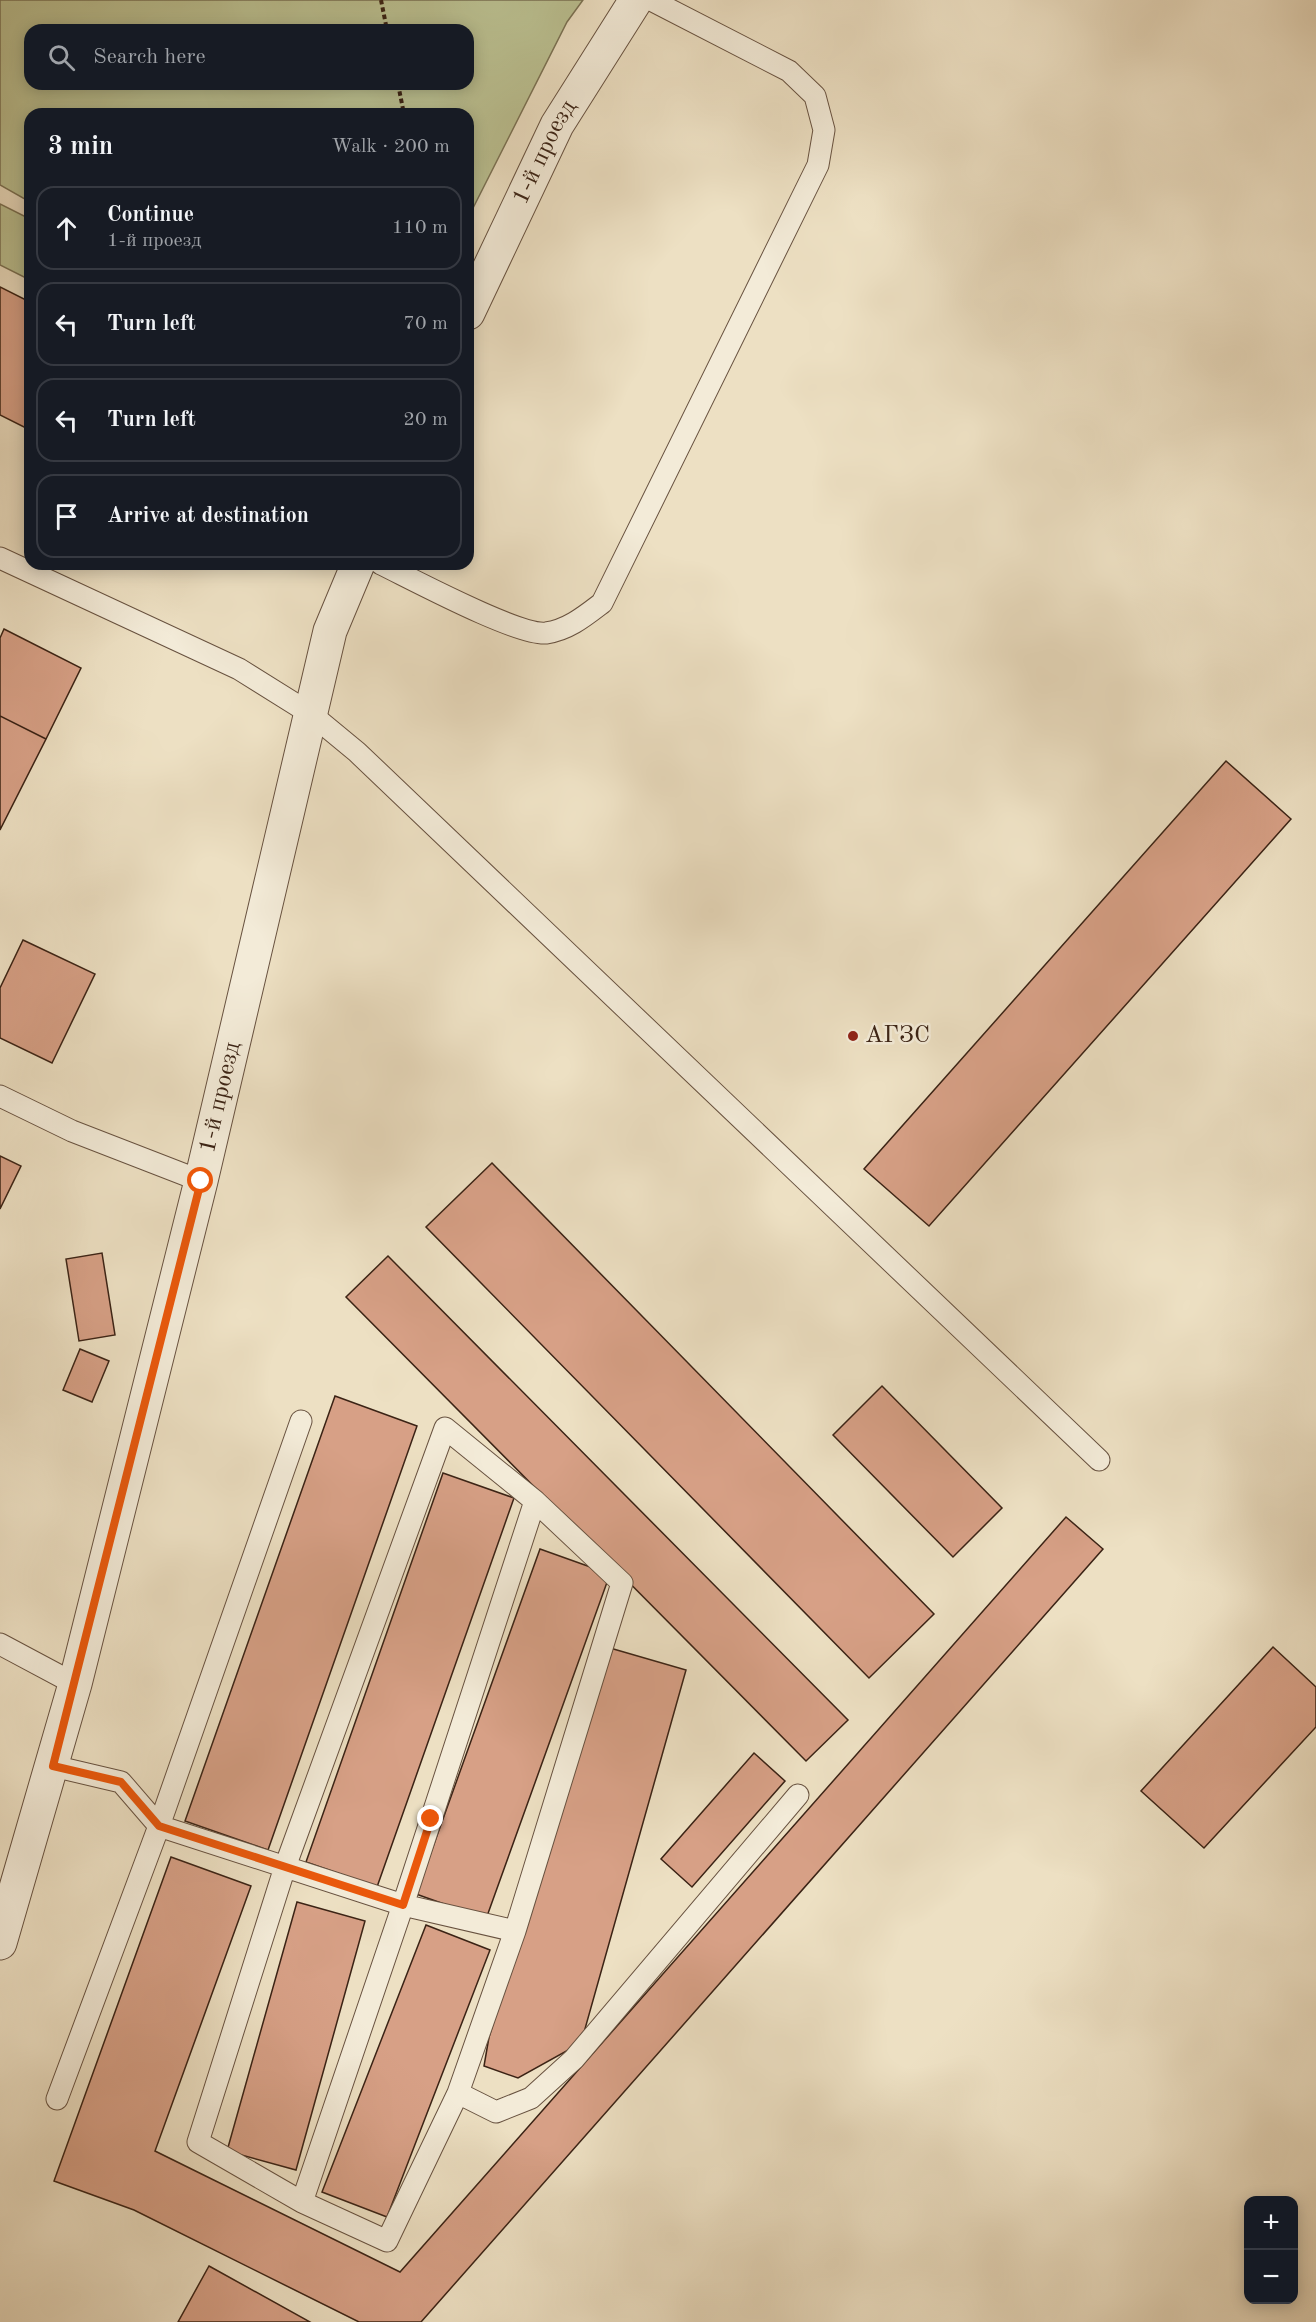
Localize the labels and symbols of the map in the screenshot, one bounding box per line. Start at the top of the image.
street label: 1-й проезд [509,96,581,208]
place label: АГЗС [865,1024,930,1048]
marker: АГЗС [846,1029,860,1043]
street label: 1-й проезд [196,1039,245,1155]
route start [187,1167,213,1193]
route end [417,1805,443,1831]

